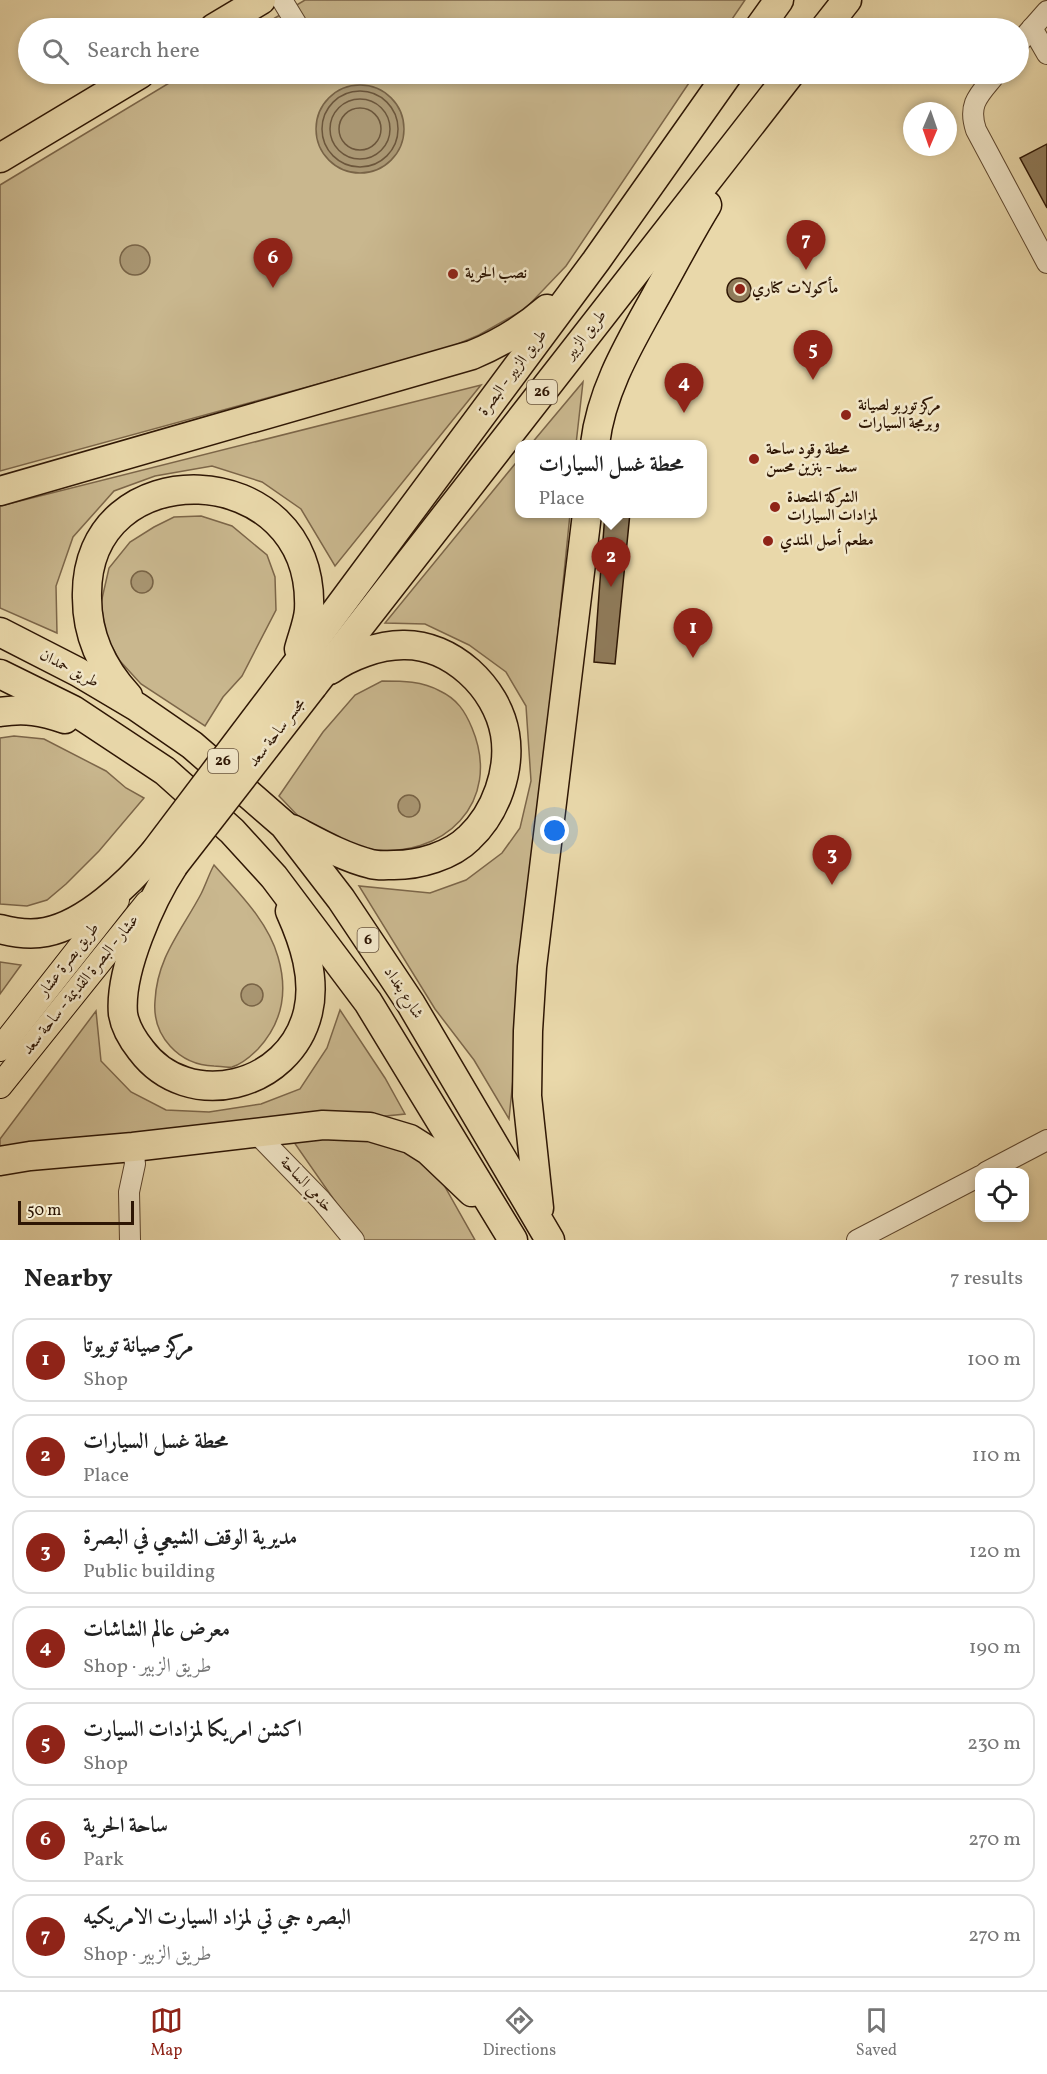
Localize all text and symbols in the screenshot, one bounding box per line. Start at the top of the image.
search box [18,18,1029,84]
icon: search [39,35,72,68]
text: Search here [87,36,200,67]
north arrow [903,102,957,156]
pin: 7 [786,220,826,270]
pin: 6 [254,238,292,288]
place label: نصب الحرية [465,263,527,285]
marker: نصب الحرية [446,267,460,281]
place label: مأكولات كناري [752,276,839,301]
marker: مأكولات كناري [733,282,747,296]
street label: طريق الزبير [558,306,612,366]
street label: طريق الزبير - البصرة [473,325,553,421]
pin: 5 [794,330,832,380]
pin: 4 [664,364,704,413]
road number: 26 [527,380,557,404]
place label: مركز توربو لصيانة وبرمجة السيارات [858,395,941,435]
marker: مركز توربو لصيانة وبرمجة السيارات [839,408,853,422]
place label: محطة وقود ساحة سعد - بنزين محسن [766,439,857,479]
popup [515,440,707,518]
text: محطة غسل السيارات [538,450,684,481]
marker: محطة وقود ساحة سعد - بنزين محسن [747,452,761,466]
text: Place [538,485,584,513]
place label: الشركة المتحدة لمزادات السيارات [787,487,878,527]
marker: الشركة المتحدة لمزادات السيارات [768,500,782,514]
place label: مطعم أصل المندي [780,528,874,554]
marker: مطعم أصل المندي [761,534,775,548]
pin: 2 [592,538,630,587]
pin: 1 [674,608,712,658]
street label: طريق حمدان [35,644,103,694]
street label: مجسر ساحة سعد [243,694,311,772]
road number: 26 [208,749,238,773]
your location [540,816,569,845]
pin: 3 [812,836,852,885]
street label: عشار - البصرة القديمة - ساحة سعد [17,910,145,1060]
street label: طريق بصرة عشار [32,918,105,1003]
road number: 6 [358,928,378,952]
street label: شارع بغداد [377,963,428,1024]
street label: خدمي الساحة [274,1152,338,1218]
map controls [975,1168,1029,1222]
button: locate [975,1168,1029,1222]
scale bar [18,1198,134,1226]
text: 50 m [27,1200,61,1222]
text: Nearby [24,1261,113,1297]
text: 7 results [950,1265,1023,1293]
text: مركز صيانة تويوتا [83,1331,193,1362]
text: 1 [41,1346,50,1374]
text: 100 m [967,1346,1021,1374]
text: Shop [83,1366,128,1394]
text: محطة غسل السيارات [83,1427,228,1458]
text: 2 [40,1442,51,1470]
text: 110 m [972,1442,1021,1470]
text: Place [83,1462,129,1490]
text: مديرية الوقف الشيعي في البصرة [83,1523,297,1554]
text: 3 [40,1538,51,1566]
text: 120 m [969,1538,1021,1566]
text: Public building [83,1558,215,1586]
text: معرض عالم الشاشات [83,1615,230,1646]
text: 4 [39,1634,52,1662]
text: 190 m [969,1634,1021,1662]
text: Shop · طريق الزبير [83,1653,212,1681]
text: اكشن امريكا لمزادات السيارت [83,1715,302,1746]
text: 5 [41,1730,50,1758]
text: 230 m [967,1730,1021,1758]
text: Shop [83,1750,128,1778]
text: ساحة الحرية [83,1811,168,1842]
text: 6 [40,1826,51,1854]
text: 270 m [968,1826,1021,1854]
text: Park [83,1846,124,1874]
text: البصره جي تي لمزاد السيارت الامريكيه [83,1903,351,1934]
text: 7 [41,1922,50,1950]
text: 270 m [968,1922,1021,1950]
text: Shop · طريق الزبير [83,1941,212,1969]
tab: Map [150,2004,183,2062]
tab: Directions [483,2004,556,2062]
tab: Saved [856,2004,897,2062]

